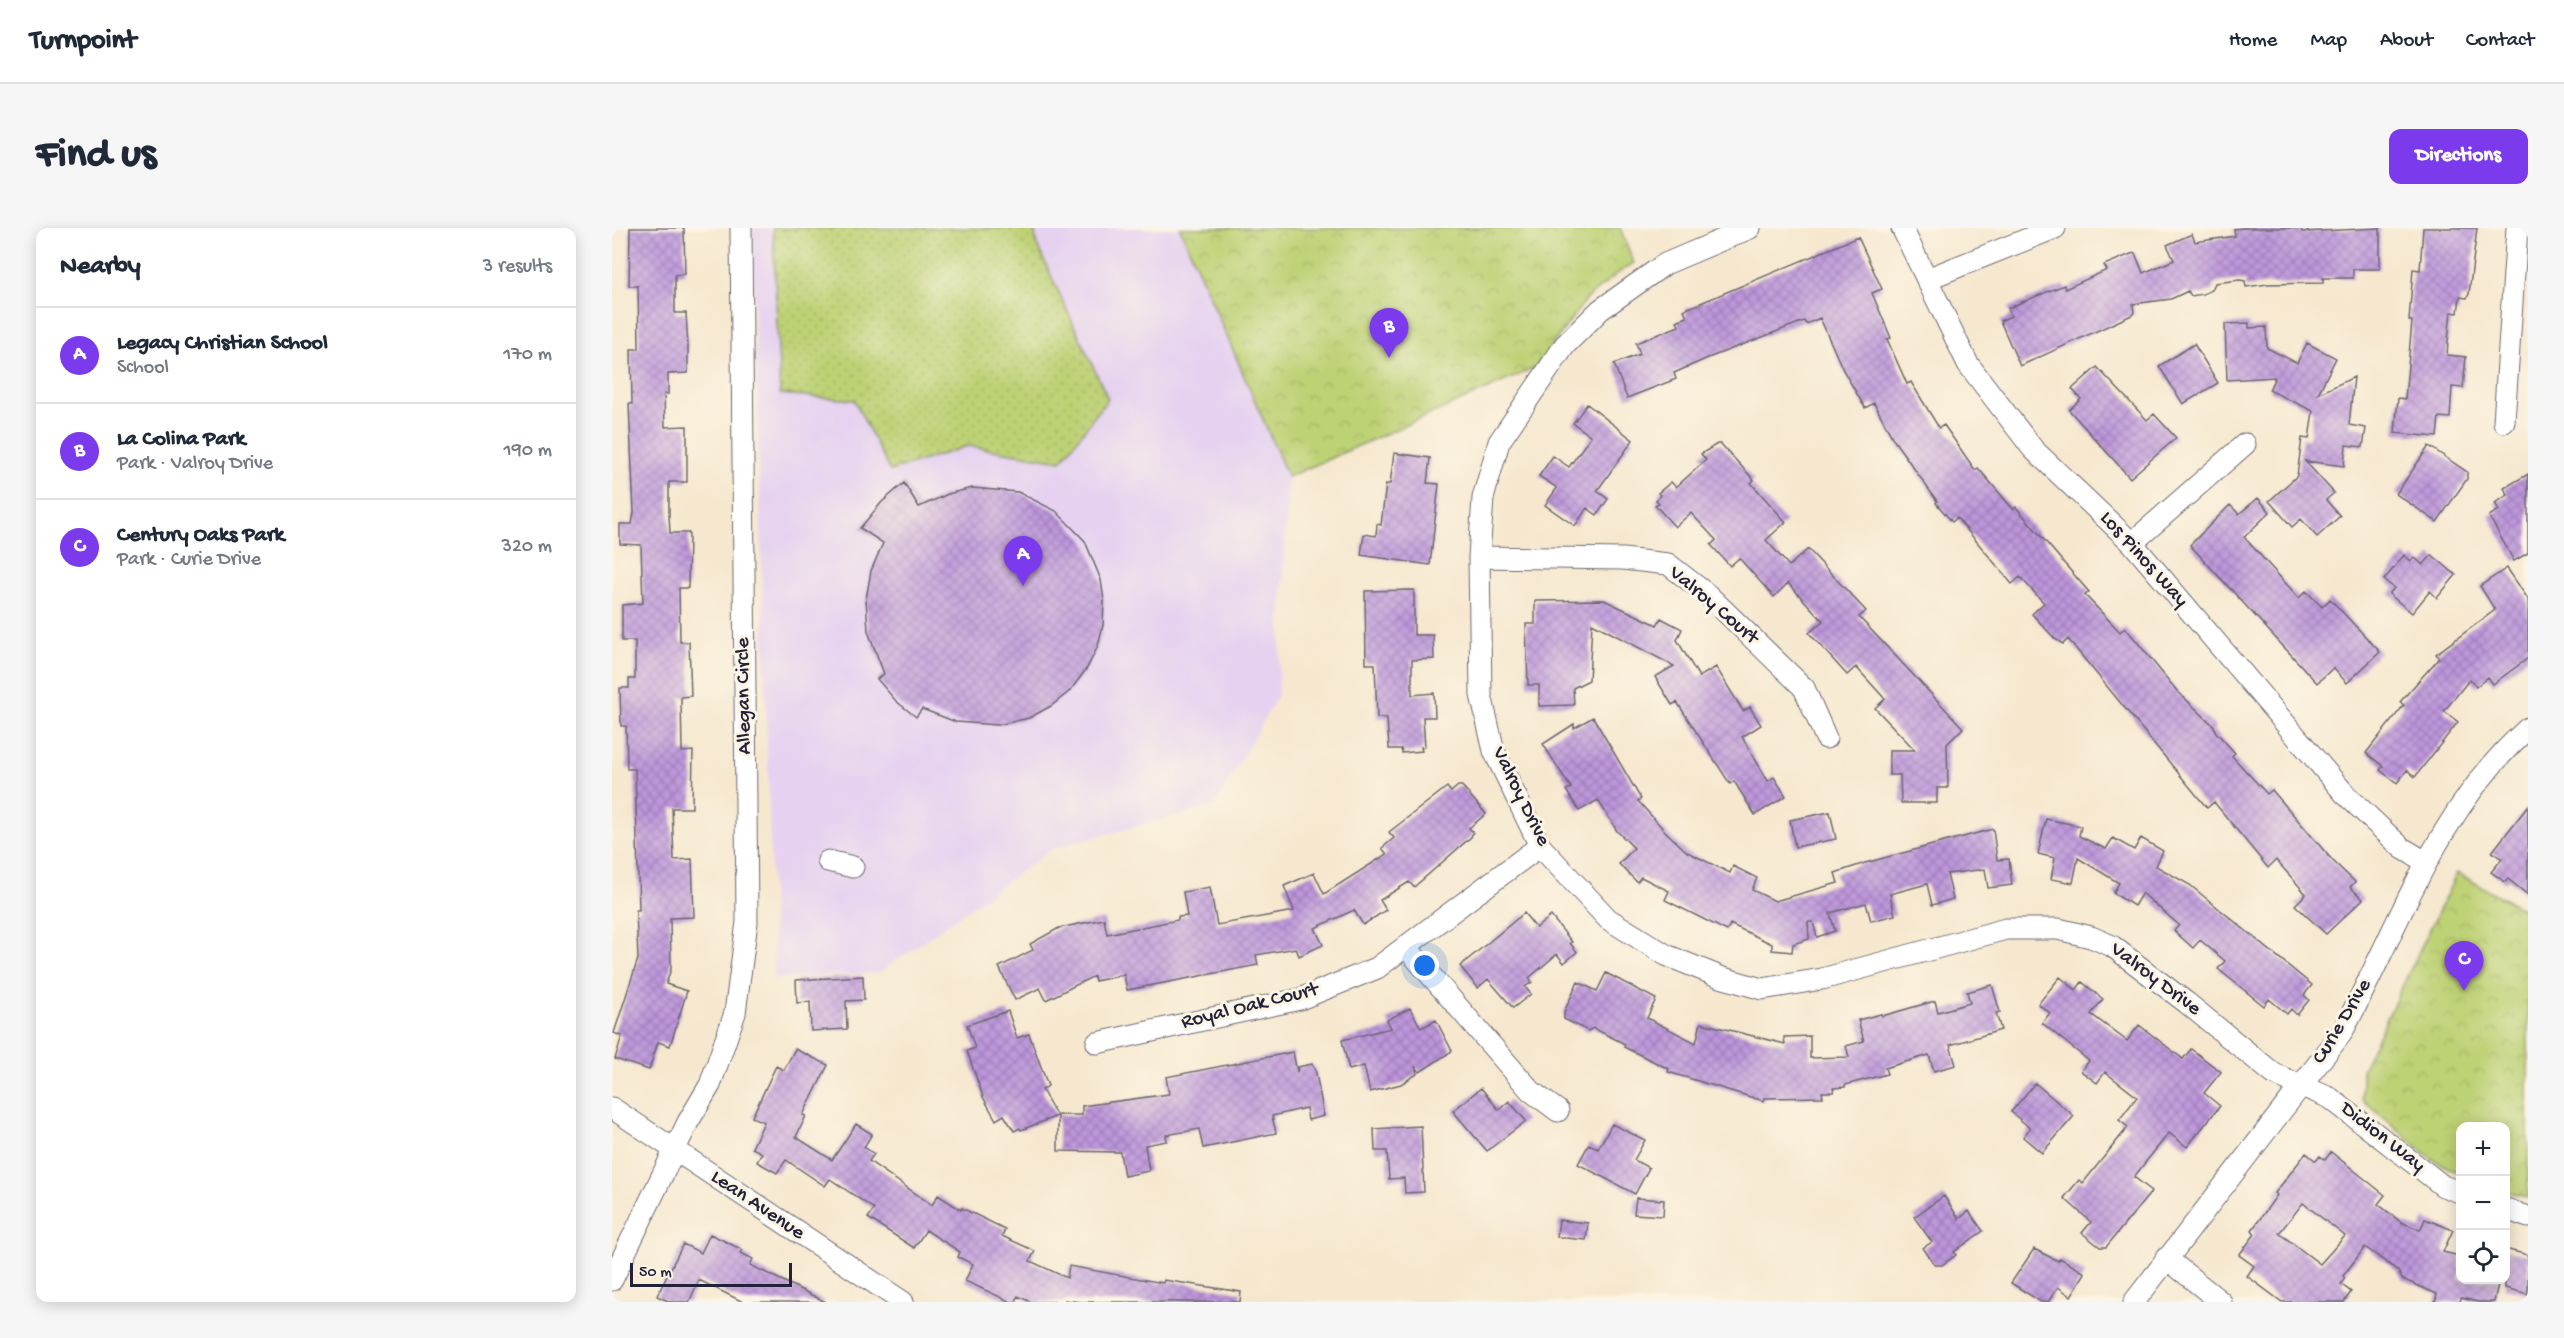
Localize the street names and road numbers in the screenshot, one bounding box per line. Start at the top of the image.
street label: Los Pinos Way [2093,507,2193,613]
street label: Valroy Court [1662,561,1765,652]
street label: Allegan Circle [731,636,759,755]
street label: Valroy Drive [1485,742,1555,852]
street label: Valroy Drive [2104,937,2206,1023]
street label: Curie Drive [2308,974,2379,1069]
street label: Royal Oak Court [1179,977,1323,1036]
street label: Didion Way [2333,1096,2429,1179]
street label: Lean Avenue [705,1165,810,1247]

